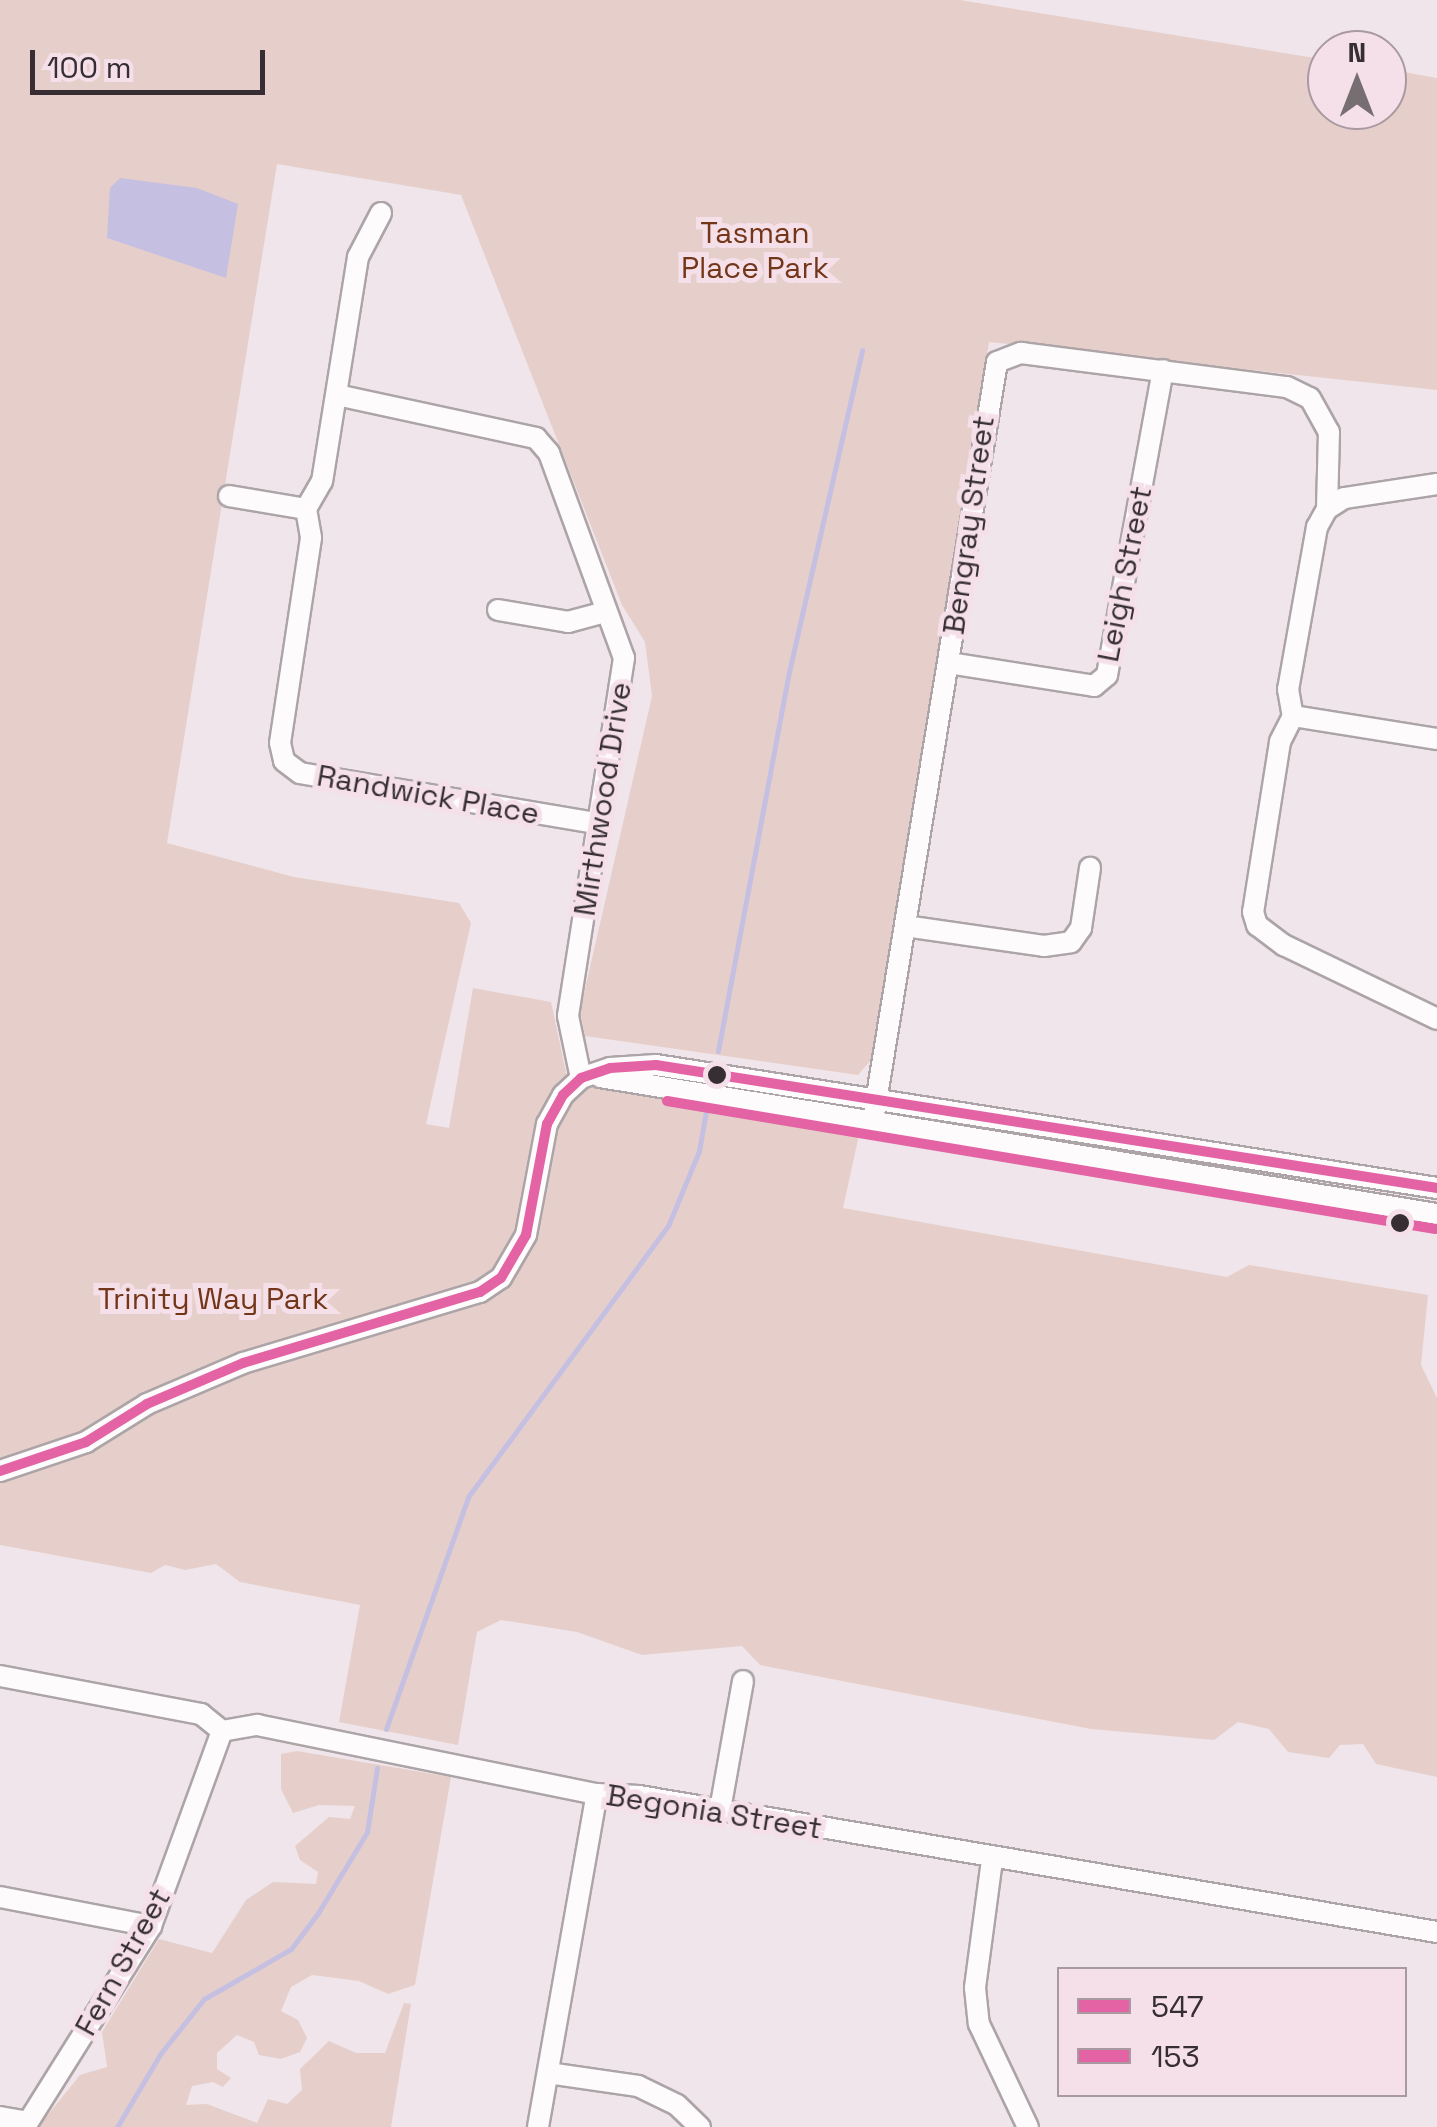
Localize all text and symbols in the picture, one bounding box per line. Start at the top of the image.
scale bar [35,30,270,92]
north arrow [1307,30,1407,130]
text: N [1348,34,1366,70]
text: 100 m [47,48,132,87]
park label: Tasman Place Park [681,215,829,286]
street label: Bengray Street [936,413,1002,637]
street label: Leigh Street [1090,483,1160,665]
street label: Mirthwood Drive [567,679,639,919]
street label: Randwick Place [314,758,542,832]
unlabelled marker [707,1065,727,1085]
unlabelled marker [1390,1213,1410,1233]
park label: Trinity Way Park [98,1281,328,1317]
street label: Begonia Street [604,1777,824,1847]
street label: Fern Street [68,1882,178,2042]
legend [1057,1967,1407,2097]
text: 547 [1151,1987,1204,2026]
text: 153 [1151,2037,1200,2076]

